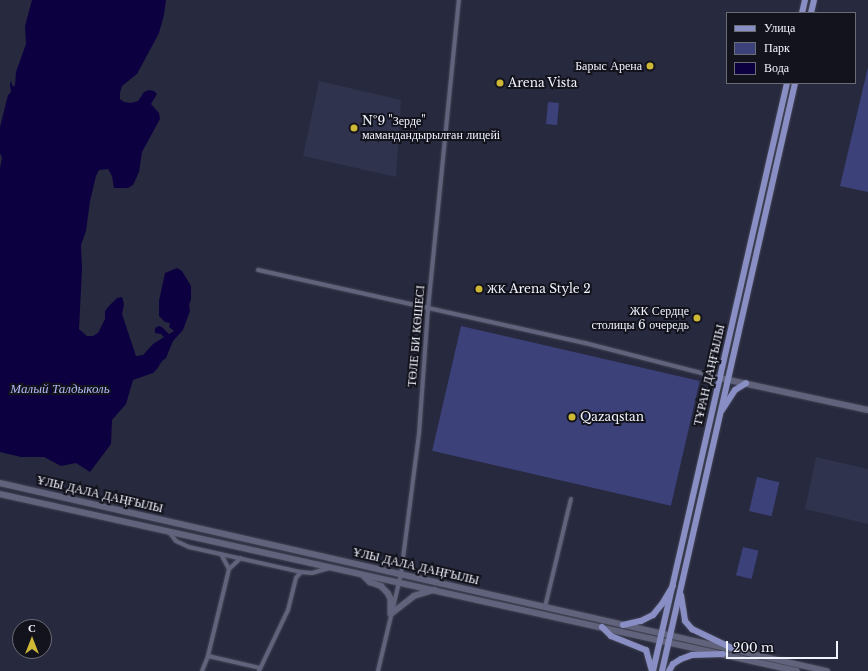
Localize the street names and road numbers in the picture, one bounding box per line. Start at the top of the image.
street label: ТӨЛЕ БИ КӨШЕСІ [404,285,428,387]
street label: ТҰРАН ДАҢҒЫЛЫ [690,323,728,427]
street label: ҰЛЫ ДАЛА ДАҢҒЫЛЫ [35,472,165,516]
street label: ҰЛЫ ДАЛА ДАҢҒЫЛЫ [351,544,481,588]

